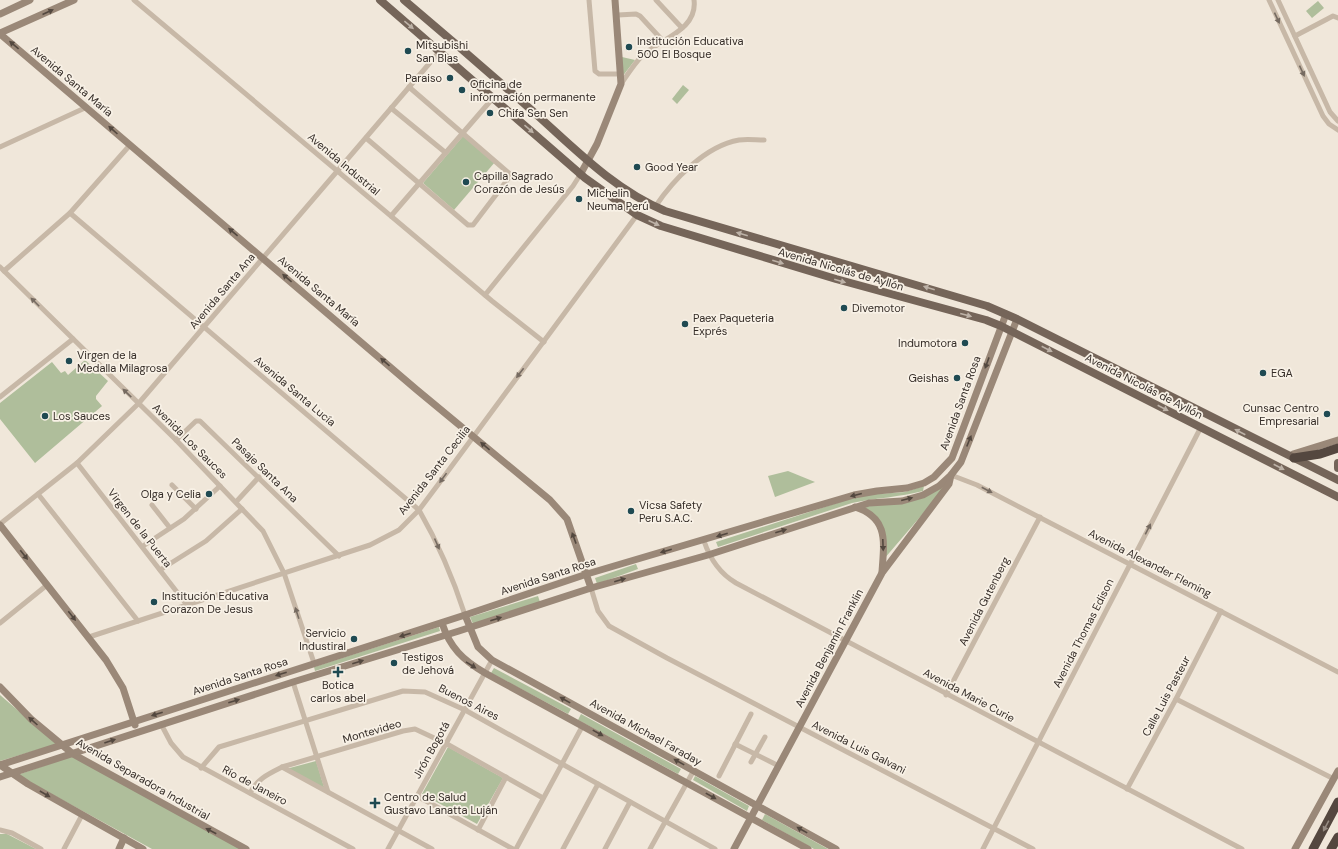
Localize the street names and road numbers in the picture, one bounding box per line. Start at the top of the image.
street label: Avenida Santa María [28,43,116,119]
street label: Avenida Industrial [305,130,383,198]
street label: Avenida Nicolás de Ayllón [777,244,905,294]
street label: Avenida Santa Ana [186,250,258,332]
street label: Avenida Santa María [275,253,363,329]
street label: Avenida Nicolás de Ayllón [1083,350,1205,422]
street label: Avenida Santa Lucía [251,353,339,429]
street label: Avenida Santa Rosa [936,354,984,452]
street label: Avenida Los Sauces [150,401,230,481]
street label: Avenida Santa Cecilia [395,423,473,517]
street label: Pasaje Santa Ana [229,435,301,505]
street label: Virgen de la Puerta [105,486,175,570]
street label: Avenida Alexander Fleming [1086,526,1214,600]
street label: Avenida Santa Rosa [499,554,597,598]
street label: Avenida Gutenberg [956,554,1012,648]
street label: Avenida Thomas Edison [1049,576,1117,690]
street label: Avenida Benjamin Franklin [792,586,866,710]
street label: Calle Luis Pasteur [1139,653,1193,739]
street label: Avenida Santa Rosa [191,654,289,698]
street label: Avenida Marie Curie [921,665,1017,725]
street label: Buenos Aires [436,681,502,723]
street label: Avenida Michael Faraday [588,695,704,769]
street label: Montevideo [341,716,403,746]
street label: Avenida Luis Galvani [810,717,908,777]
street label: Jirón Bogotá [410,719,452,781]
street label: Avenida Separadora Industrial [74,735,212,823]
street label: Río de Janeiro [220,762,290,808]

